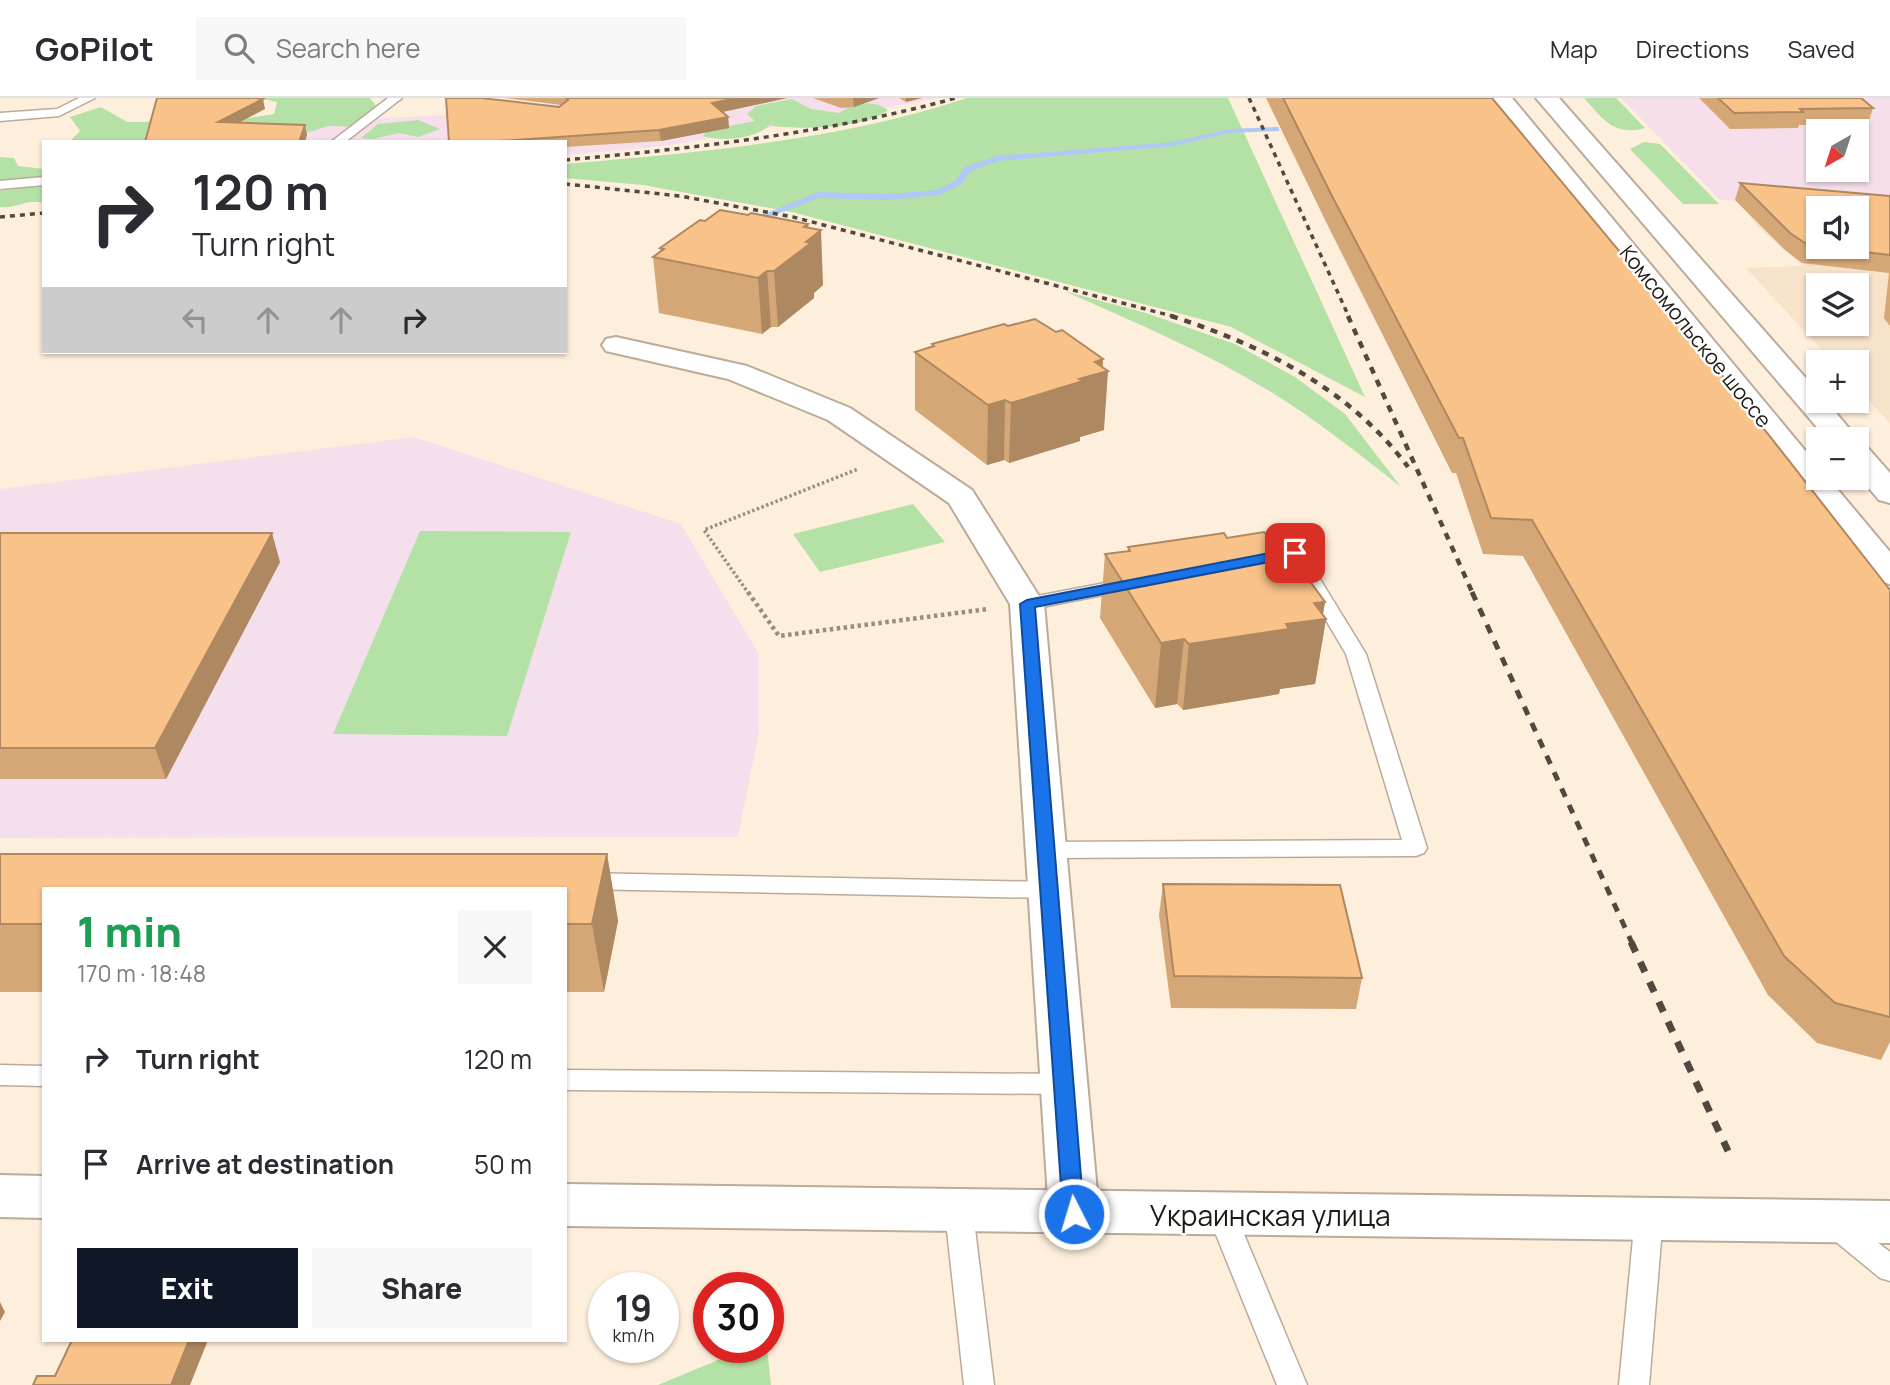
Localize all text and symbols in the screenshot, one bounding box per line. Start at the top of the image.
search box [196,17,686,80]
text: GoPilot [35,26,154,71]
icon: search [220,29,258,67]
text: Search here [276,30,420,66]
text: Map [1550,32,1598,65]
text: Directions [1636,32,1749,65]
text: Saved [1787,32,1855,65]
north arrow [1806,119,1869,182]
map controls [1806,119,1869,490]
text: 120 m [192,158,329,225]
icon: right [77,168,168,259]
button: sound [1806,196,1869,259]
text: Turn right [192,222,335,266]
street label: Комсомольское шоссе [1614,239,1778,433]
button: layers [1806,273,1869,336]
icon: left [176,301,214,339]
icon: ahead [249,301,287,339]
icon: ahead [322,301,360,339]
icon: right [395,301,433,339]
button: + [1806,350,1869,413]
button: − [1806,427,1869,490]
pin [1265,523,1325,583]
icon: arrive [1276,534,1314,572]
text: 1 min [77,902,182,960]
button: close [458,910,532,984]
text: 170 m · 18:48 [77,957,206,989]
icon: right [77,1040,115,1078]
text: Turn right [136,1041,260,1077]
text: 120 m [464,1041,532,1077]
icon: arrive [77,1145,115,1183]
text: Arrive at destination [136,1146,394,1182]
text: 50 m [474,1146,532,1182]
position arrow [1037,1177,1111,1251]
street label: Украинская улица [1149,1196,1391,1234]
button: Exit [77,1248,298,1328]
button: Share [312,1248,532,1328]
speed limit sign: 30 [693,1272,784,1363]
text: 19 [615,1284,652,1332]
text: km/h [613,1323,654,1347]

